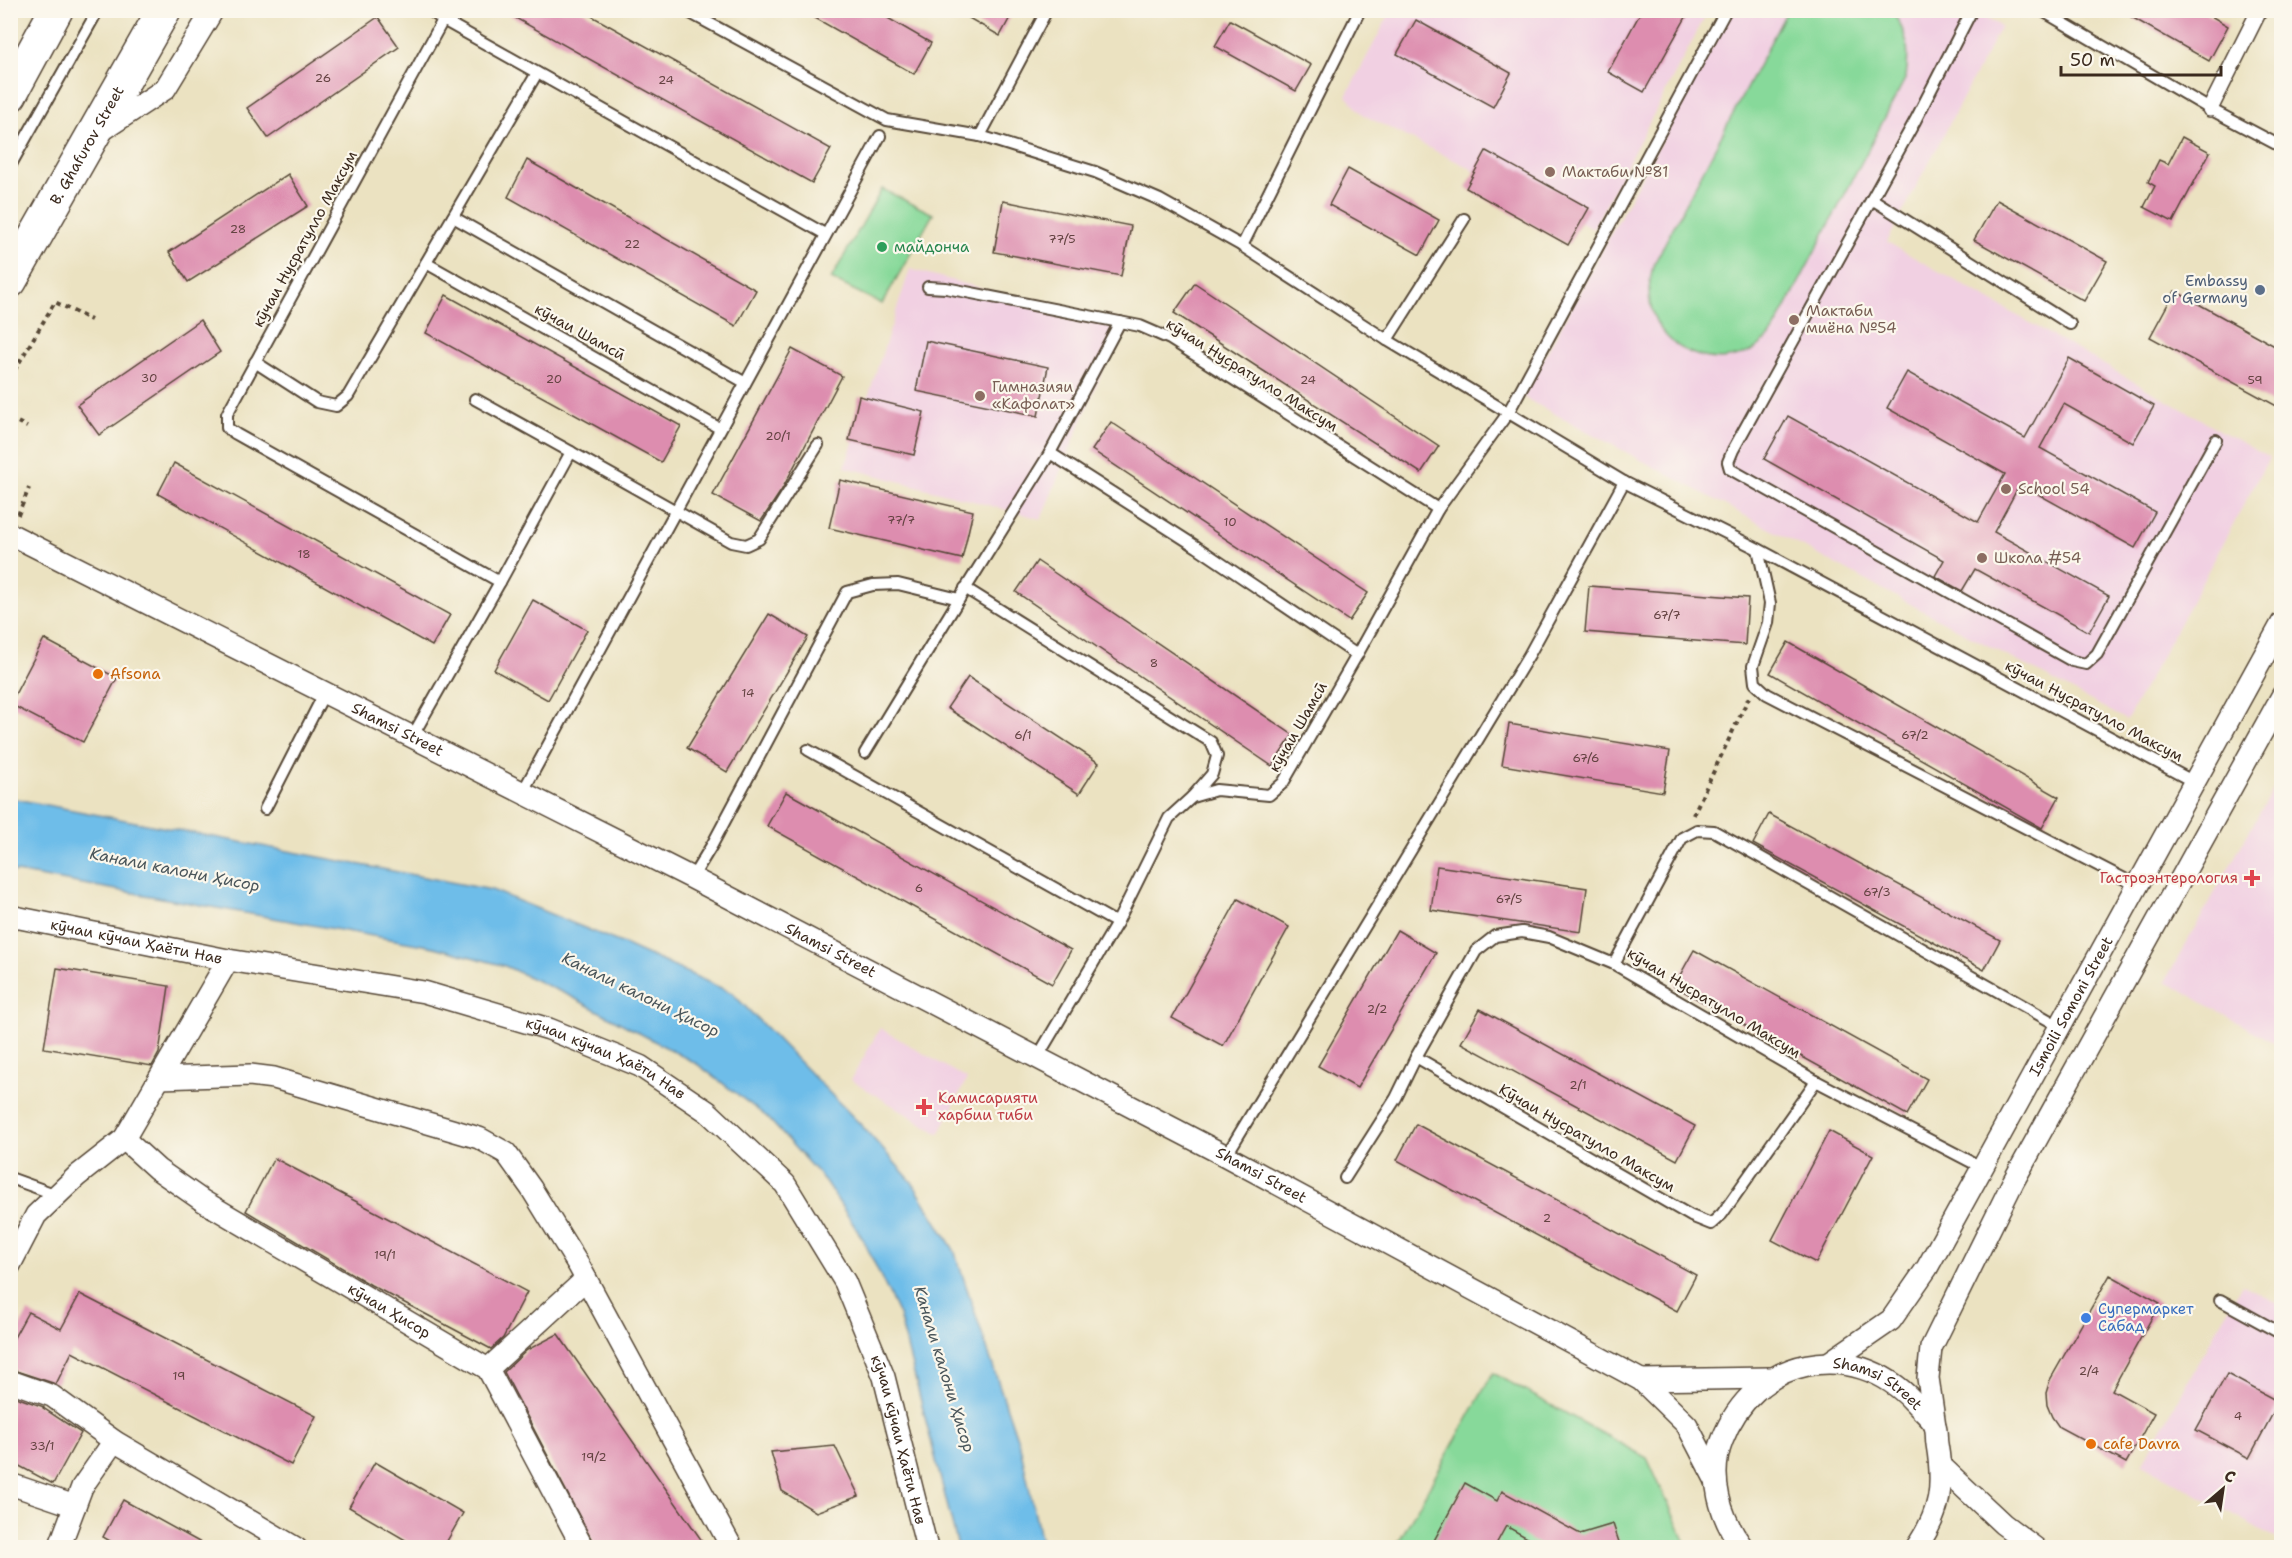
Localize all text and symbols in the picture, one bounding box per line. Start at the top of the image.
scale bar [2061,39,2222,77]
text: 50 m [2070,48,2115,72]
house number: 26 [315,70,331,86]
house number: 24 [658,72,674,88]
street label: B. Ghafurov Street [45,82,129,208]
street label: кӯчаи Нусратулло Максум [248,147,362,331]
place label: Мактаби №81 [1562,162,1668,182]
marker: Мактаби №81 [1543,165,1557,179]
house number: 28 [230,221,246,237]
house number: 77/5 [1048,231,1076,247]
house number: 22 [624,236,640,252]
place label: майдонча [894,237,970,257]
marker: майдонча [875,240,889,254]
place label: Embassy of Germany [2162,271,2248,308]
marker: Embassy of Germany [2253,283,2267,297]
street label: кӯчаи Шамсӣ [531,299,629,365]
place label: Мактаби миёна №54 [1806,301,1896,338]
marker: Мактаби миёна №54 [1787,313,1801,327]
street label: кӯчаи Нусратулло Максум [1162,314,1342,436]
house number: 30 [141,370,157,386]
house number: 20 [546,371,562,387]
house number: 24 [1300,372,1316,388]
house number: 59 [2247,372,2263,388]
place label: Гимназияи «Кафолат» [992,377,1075,414]
marker: Гимназияи «Кафолат» [973,389,987,403]
house number: 20/1 [765,428,791,444]
place label: School 54 [2018,479,2090,499]
marker: School 54 [1999,482,2013,496]
house number: 77/7 [887,512,915,528]
house number: 10 [1223,514,1237,530]
house number: 18 [297,546,311,562]
place label: Школа #54 [1994,548,2081,568]
marker: Школа #54 [1975,551,1989,565]
house number: 67/7 [1653,607,1681,623]
house number: 8 [1150,655,1158,671]
street label: кӯчаи Нусратулло Максум [2002,656,2187,767]
place label: Afsona [110,664,161,684]
marker: Afsona [91,667,105,681]
street label: кӯчаи Шамсӣ [1264,678,1332,776]
house number: 14 [742,685,754,701]
street label: Shamsi Street [348,698,447,761]
house number: 6/1 [1014,727,1032,743]
house number: 67/2 [1901,727,1929,743]
house number: 67/6 [1572,750,1600,766]
water label: Канали калони Ҳисор [88,843,262,896]
place label: Гастроэнтерология [2100,868,2238,888]
marker: Гастроэнтерология [2243,869,2261,887]
house number: 6 [915,880,923,896]
house number: 67/3 [1863,884,1891,900]
house number: 67/5 [1496,891,1522,907]
street label: кӯчаи кӯчаи Ҳаёти Нав [49,914,224,969]
street label: Shamsi Street [781,918,880,982]
street label: Ismoili Somoni Street [2025,933,2118,1080]
street label: кӯчаи Нусратулло Максум [1624,943,1805,1063]
water label: Канали калони Ҳисор [558,947,723,1042]
house number: 2/2 [1367,1001,1387,1017]
street label: кӯчаи кӯчаи Ҳаёти Нав [523,1013,689,1104]
house number: 2/1 [1569,1077,1587,1093]
street label: Кӯчаи Нусратулло Максум [1495,1079,1679,1197]
place label: Камисарияти харбии тиби [938,1088,1038,1125]
marker: Камисарияти харбии тиби [915,1098,933,1116]
street label: Shamsi Street [1213,1143,1310,1208]
house number: 2 [1543,1210,1551,1226]
house number: 19/1 [374,1247,396,1263]
street label: кӯчаи Ҳисор [344,1279,434,1343]
water label: Канали калони Ҳисор [909,1283,980,1455]
place label: Супермаркет Сабад [2098,1299,2194,1336]
marker: Супермаркет Сабад [2079,1311,2093,1325]
street label: кӯчаи кӯчаи Ҳаёти Нав [866,1352,931,1527]
street label: Shamsi Street [1832,1353,1927,1415]
house number: 2/4 [2079,1363,2099,1379]
house number: 19 [173,1368,185,1384]
house number: 4 [2234,1408,2242,1424]
place label: cafe Davra [2103,1434,2181,1454]
marker: cafe Davra [2084,1437,2098,1451]
house number: 33/1 [29,1438,55,1454]
house number: 19/2 [581,1449,607,1465]
north arrow [2193,1459,2253,1519]
text: С [2221,1465,2240,1488]

